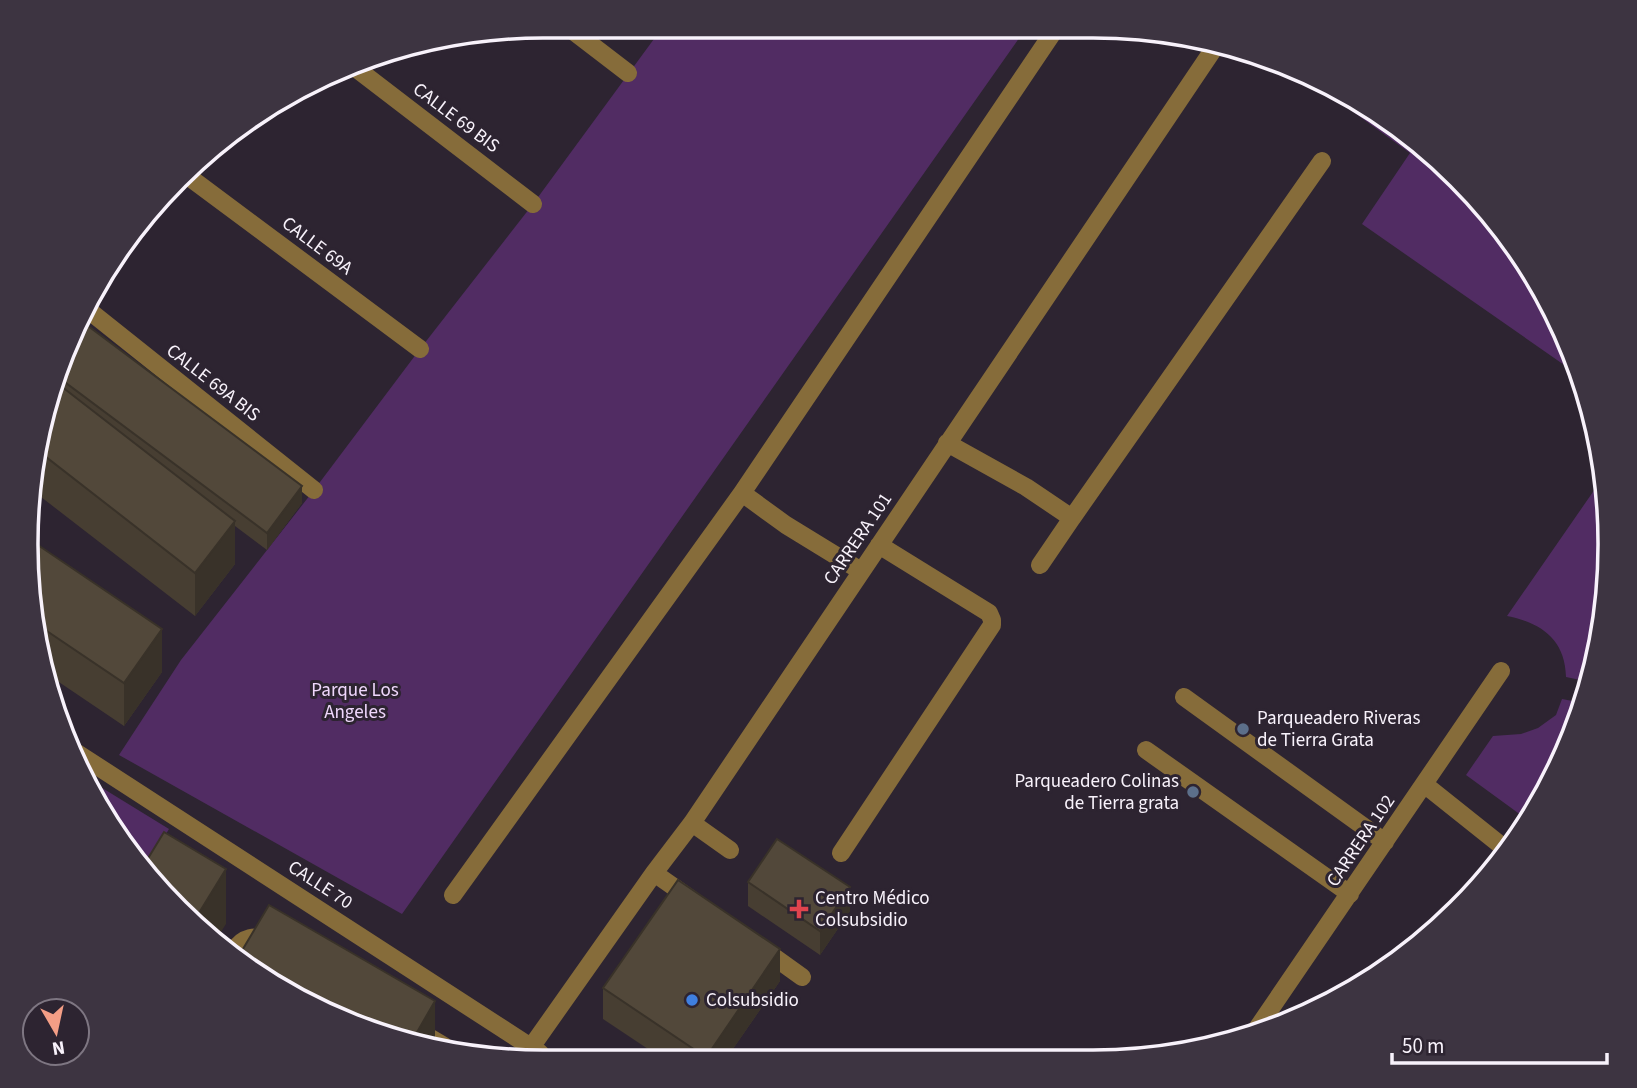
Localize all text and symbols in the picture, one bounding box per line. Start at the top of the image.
street label: CALLE 69 BIS [407,76,505,160]
street label: CALLE 69A [276,210,359,282]
street label: CALLE 69A BIS [160,338,266,428]
street label: CARRERA 101 [817,488,899,590]
park label: Parque Los Angeles [311,677,399,726]
place label: Parqueadero Riveras de Tierra Grata [1257,705,1420,754]
marker: Parqueadero Riveras de Tierra Grata [1235,721,1251,737]
place label: Parqueadero Colinas de Tierra grata [1014,768,1179,817]
marker: Parqueadero Colinas de Tierra grata [1185,784,1201,800]
street label: CARRERA 102 [1320,790,1402,892]
street label: CALLE 70 [282,854,358,916]
place label: Centro Médico Colsubsidio [815,885,930,934]
marker: Centro Médico Colsubsidio [789,899,809,919]
place label: Colsubsidio [706,987,799,1014]
marker: Colsubsidio [684,992,700,1008]
north arrow [21,997,91,1067]
scale bar [1392,1021,1607,1066]
text: 50 m [1402,1031,1444,1061]
text: N [50,1033,67,1062]

